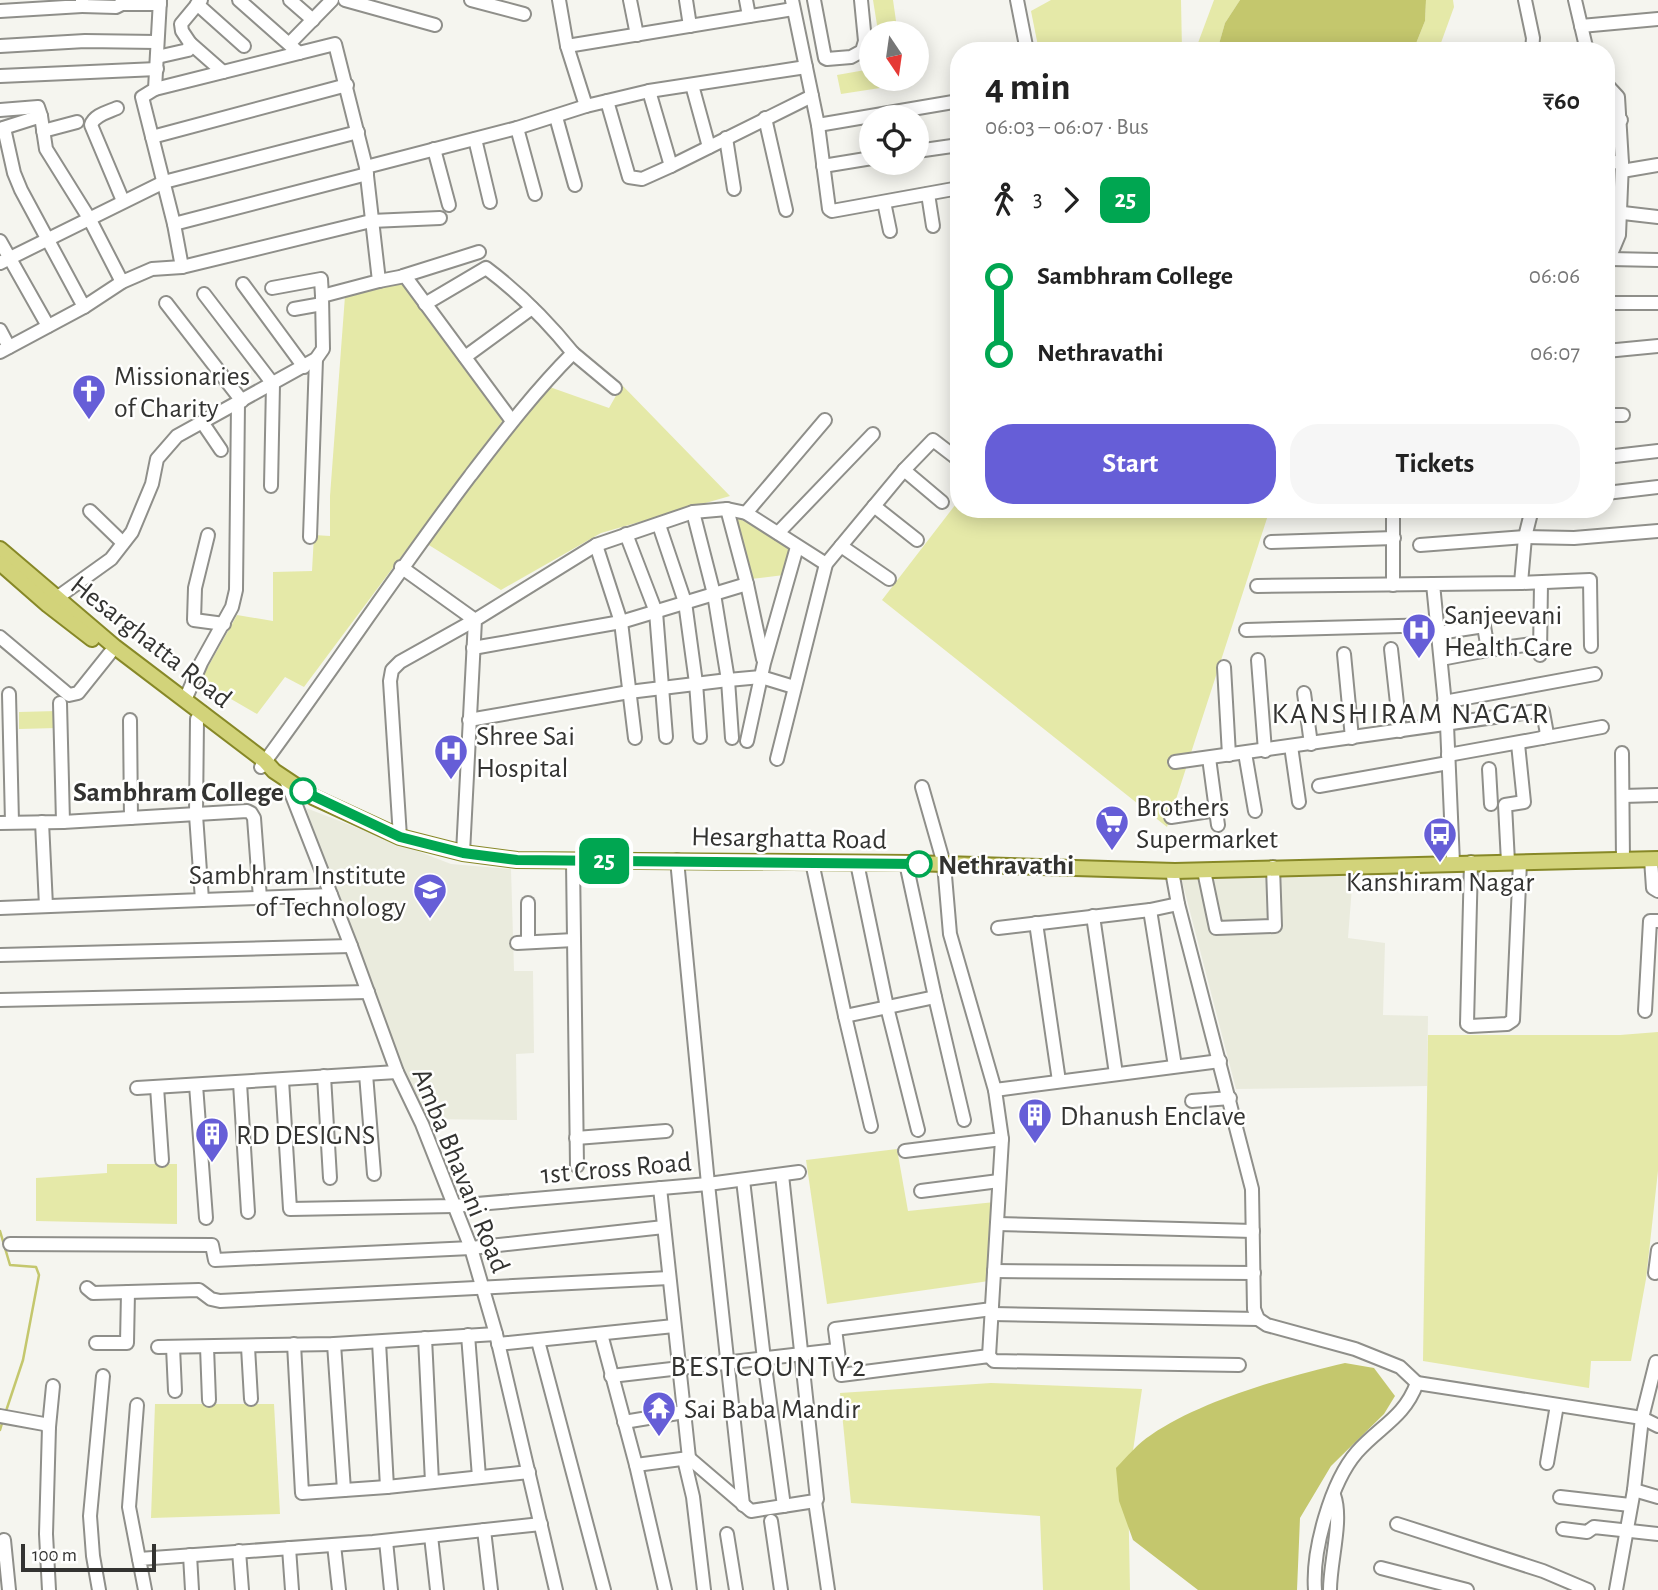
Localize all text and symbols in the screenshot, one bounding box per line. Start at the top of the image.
north arrow [859,21,929,91]
map controls [859,21,929,175]
text: 4 min [985,69,1071,107]
text: ₹60 [1543,88,1580,114]
button: locate [859,105,929,175]
text: 06:03 – 06:07 · Bus [985,116,1149,139]
icon: walk [985,181,1023,219]
icon: forward [1052,181,1090,219]
text: 3 [1033,188,1042,211]
text: 25 [1114,188,1136,212]
text: Sambhram College [1037,263,1233,289]
text: 06:06 [1529,265,1580,288]
text: Nethravathi [1037,340,1164,366]
text: 06:07 [1530,342,1580,365]
place label: Missionaries of Charity [114,363,250,423]
church icon: Missionaries of Charity [70,372,108,421]
button: Start [985,424,1276,504]
button: Tickets [1290,424,1580,504]
street label: Hesarghatta Road [65,571,237,714]
place label: Sanjeevani Health Care [1444,602,1573,662]
hospital icon: Sanjeevani Health Care [1400,611,1438,660]
district label: KANSHIRAM NAGAR [1272,699,1550,729]
place label: Shree Sai Hospital [476,723,575,783]
hospital icon: Shree Sai Hospital [432,732,470,781]
marker: Sambhram College [290,778,316,804]
place label: Sambhram College [73,779,284,807]
place label: Brothers Supermarket [1136,794,1278,854]
supermarket icon: Brothers Supermarket [1093,803,1131,852]
bus stop icon: Kanshiram Nagar [1421,815,1459,864]
street label: Hesarghatta Road [691,823,887,855]
line badge: 25 [572,838,636,884]
text: 25 [593,849,615,873]
marker: Nethravathi [906,851,932,877]
place label: Nethravathi [938,852,1074,880]
place label: Sambhram Institute of Technology [189,862,406,922]
place label: Kanshiram Nagar [1346,869,1534,897]
school or university icon: Sambhram Institute of Technology [411,871,449,920]
street label: Amba Bhavani Road [406,1064,514,1277]
building icon: Dhanush Enclave [1016,1096,1054,1145]
place label: Dhanush Enclave [1060,1103,1246,1131]
building icon: RD DESIGNS [193,1115,231,1164]
place label: RD DESIGNS [236,1122,375,1150]
street label: 1st Cross Road [540,1148,693,1190]
district label: BESTCOUNTY2 [670,1352,868,1382]
temple icon: Sai Baba Mandir [640,1389,678,1438]
place label: Sai Baba Mandir [684,1396,860,1424]
scale bar [21,1541,156,1573]
text: 100 m [32,1546,77,1565]

